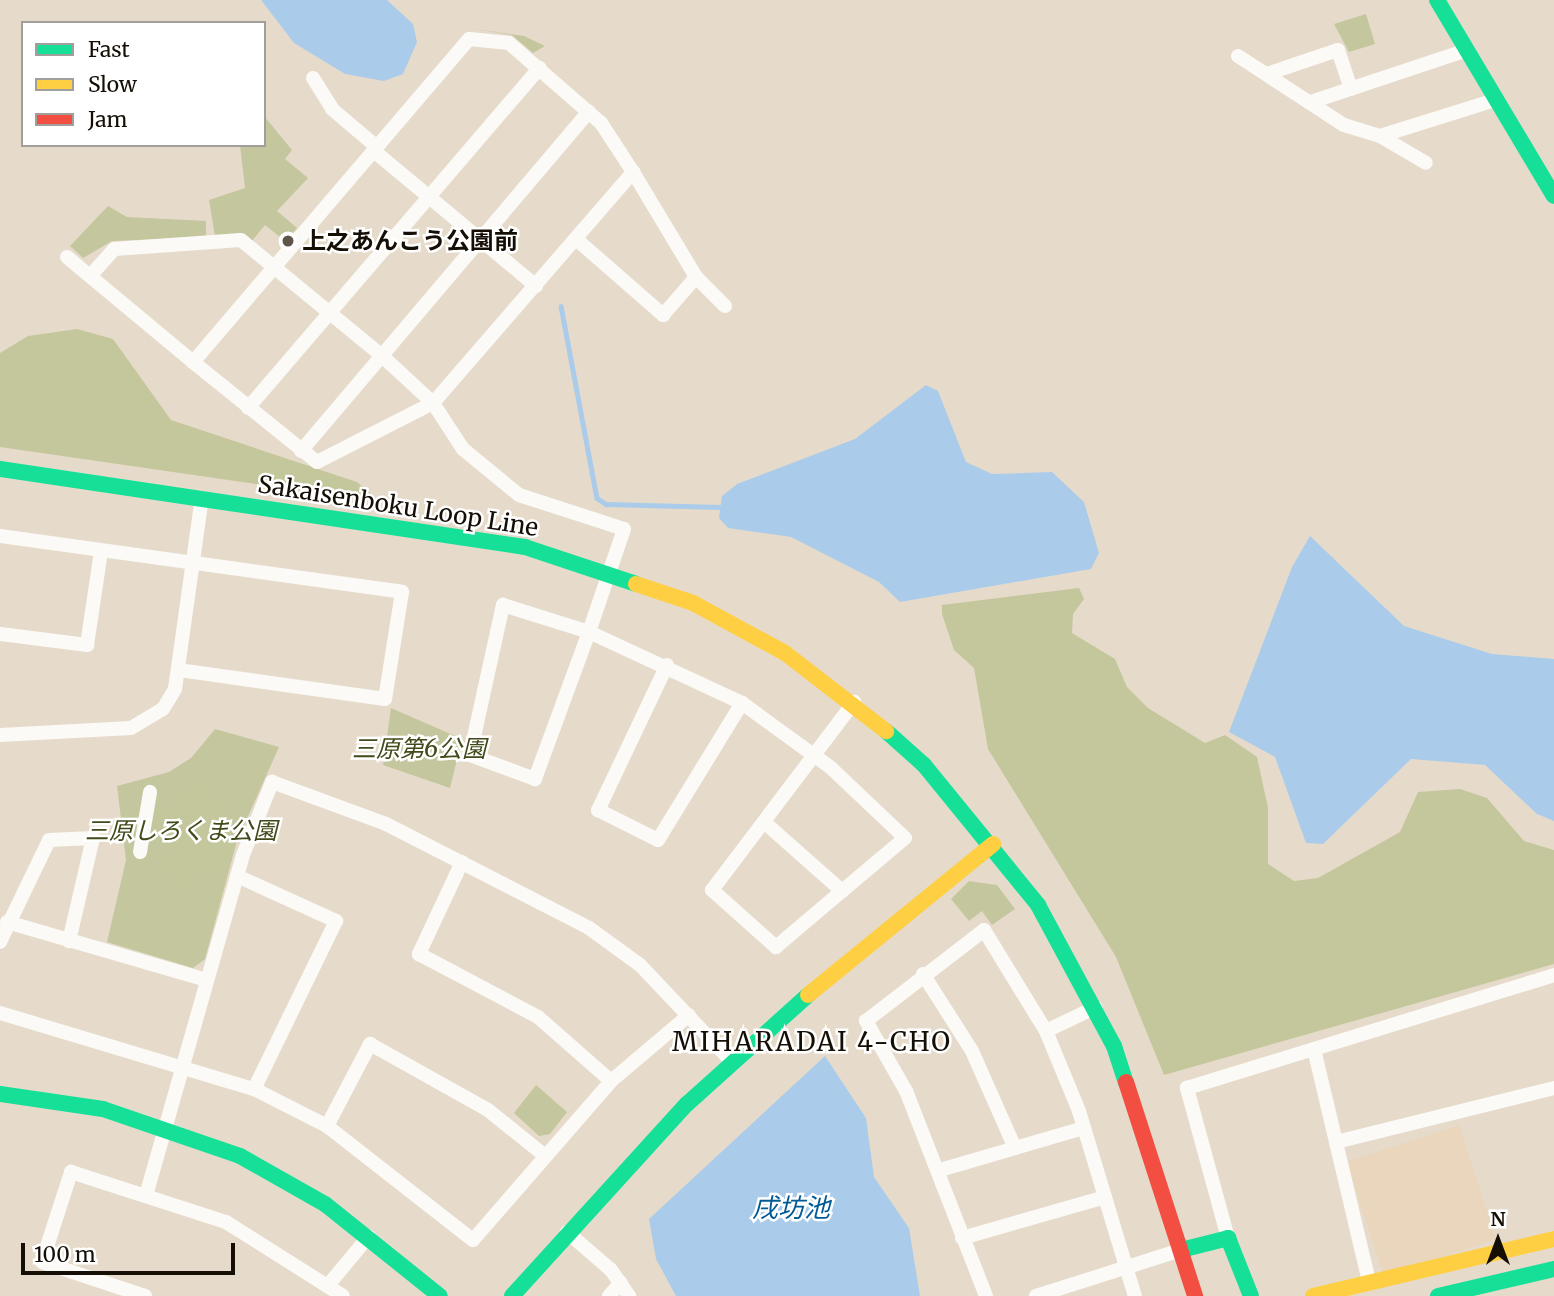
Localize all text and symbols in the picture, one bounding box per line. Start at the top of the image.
legend [21,21,266,147]
text: Fast [88,36,130,63]
text: Slow [88,71,137,98]
text: Jam [88,106,127,133]
place label: 上之あんこう公園前 [302,227,518,255]
marker: 上之あんこう公園前 [280,233,296,249]
street label: Sakaisenboku Loop Line [256,470,540,542]
park label: 三原第6公園 [352,735,486,763]
park label: 三原しろくま公園 [85,817,277,845]
district label: MIHARADAI 4-CHO [674,1026,950,1058]
water label: 戌坊池 [752,1192,830,1224]
north arrow [1463,1205,1533,1275]
text: N [1490,1207,1506,1231]
scale bar [24,1230,238,1274]
text: 100 m [34,1241,96,1268]

